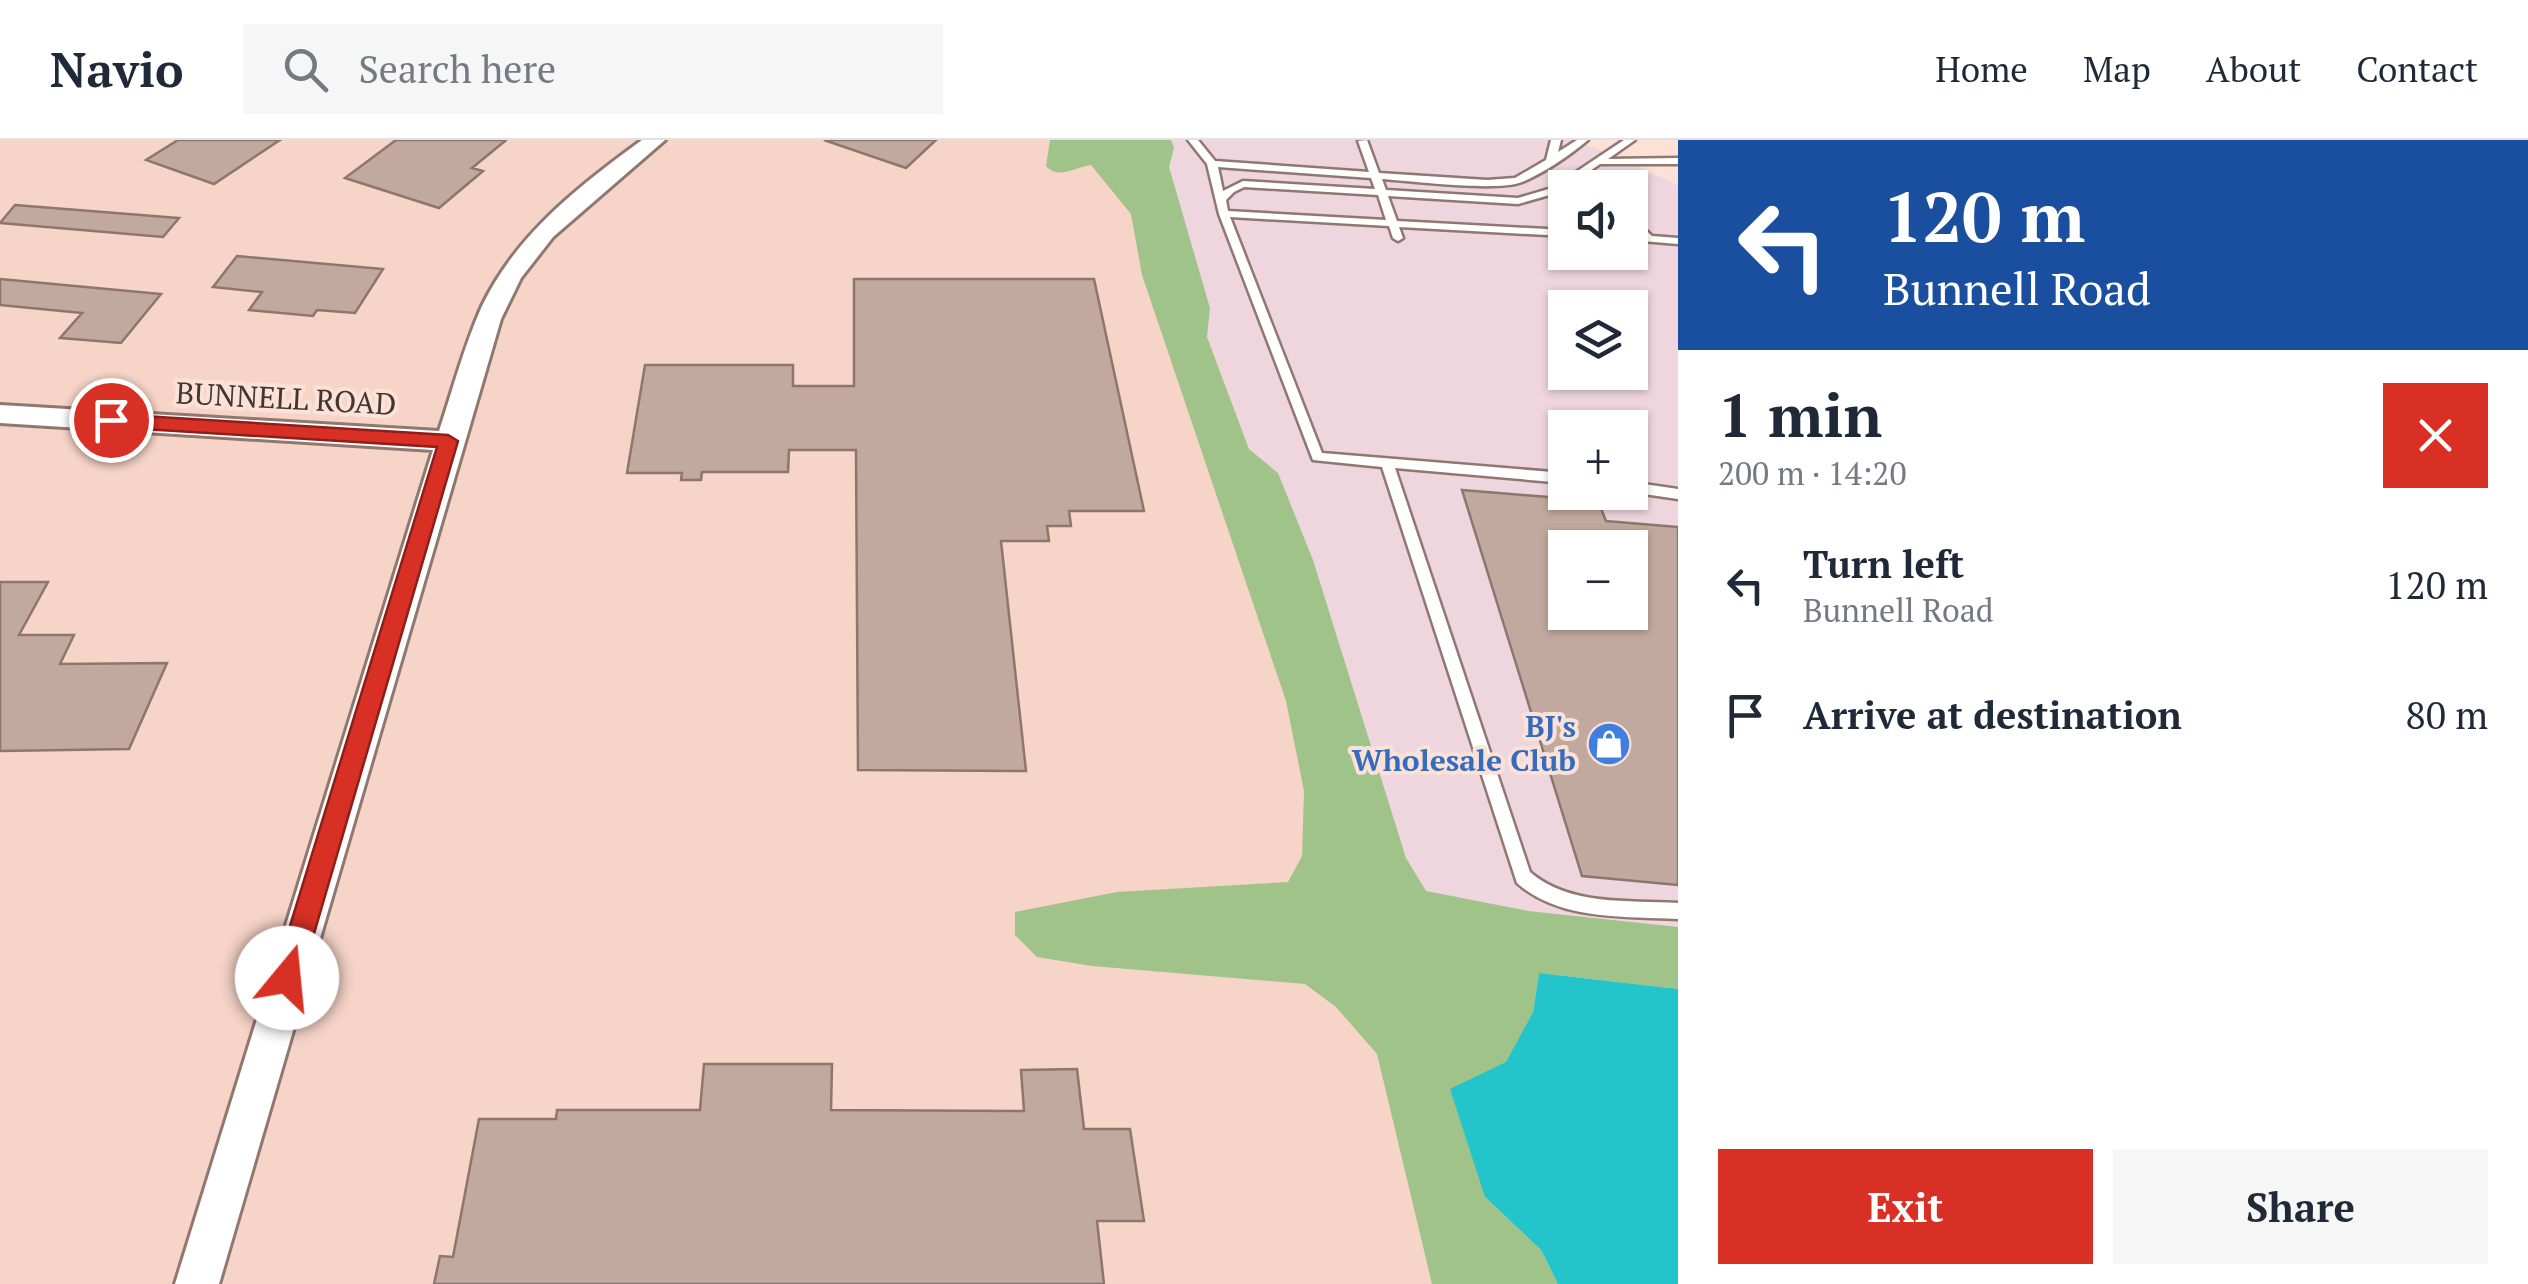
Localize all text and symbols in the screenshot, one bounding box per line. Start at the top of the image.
search box [243,24,943,114]
text: Navio [50,37,183,101]
icon: search [278,42,333,97]
text: Search here [358,44,556,94]
text: Home [1935,46,2028,92]
text: Map [2083,46,2151,92]
text: About [2206,46,2301,92]
text: Contact [2356,46,2478,92]
text: 120 m [1883,169,2085,262]
map controls [1548,170,1648,630]
button: sound [1548,170,1648,270]
icon: left [1718,180,1848,310]
text: Bunnell Road [1883,258,2151,318]
button: layers [1548,290,1648,390]
street label: BUNNELL ROAD [175,372,397,424]
text: 1 min [1718,375,1882,454]
pin [69,378,154,463]
button: close [2383,383,2488,488]
icon: arrive [84,393,139,448]
button: + [1548,410,1648,510]
text: 200 m · 14:20 [1718,452,1906,494]
button: − [1548,530,1648,630]
text: Turn left [1803,539,1964,589]
icon: left [1718,558,1773,613]
text: 120 m [2385,560,2488,610]
text: Bunnell Road [1803,589,1994,631]
icon: arrive [1718,688,1773,743]
text: Arrive at destination [1803,690,2182,740]
text: 80 m [2405,690,2488,740]
place label: BJ's Wholesale Club [1352,706,1576,780]
shop icon: BJ's Wholesale Club [1586,721,1632,767]
position arrow [235,926,339,1030]
button: Exit [1718,1149,2093,1264]
button: Share [2113,1149,2488,1264]

